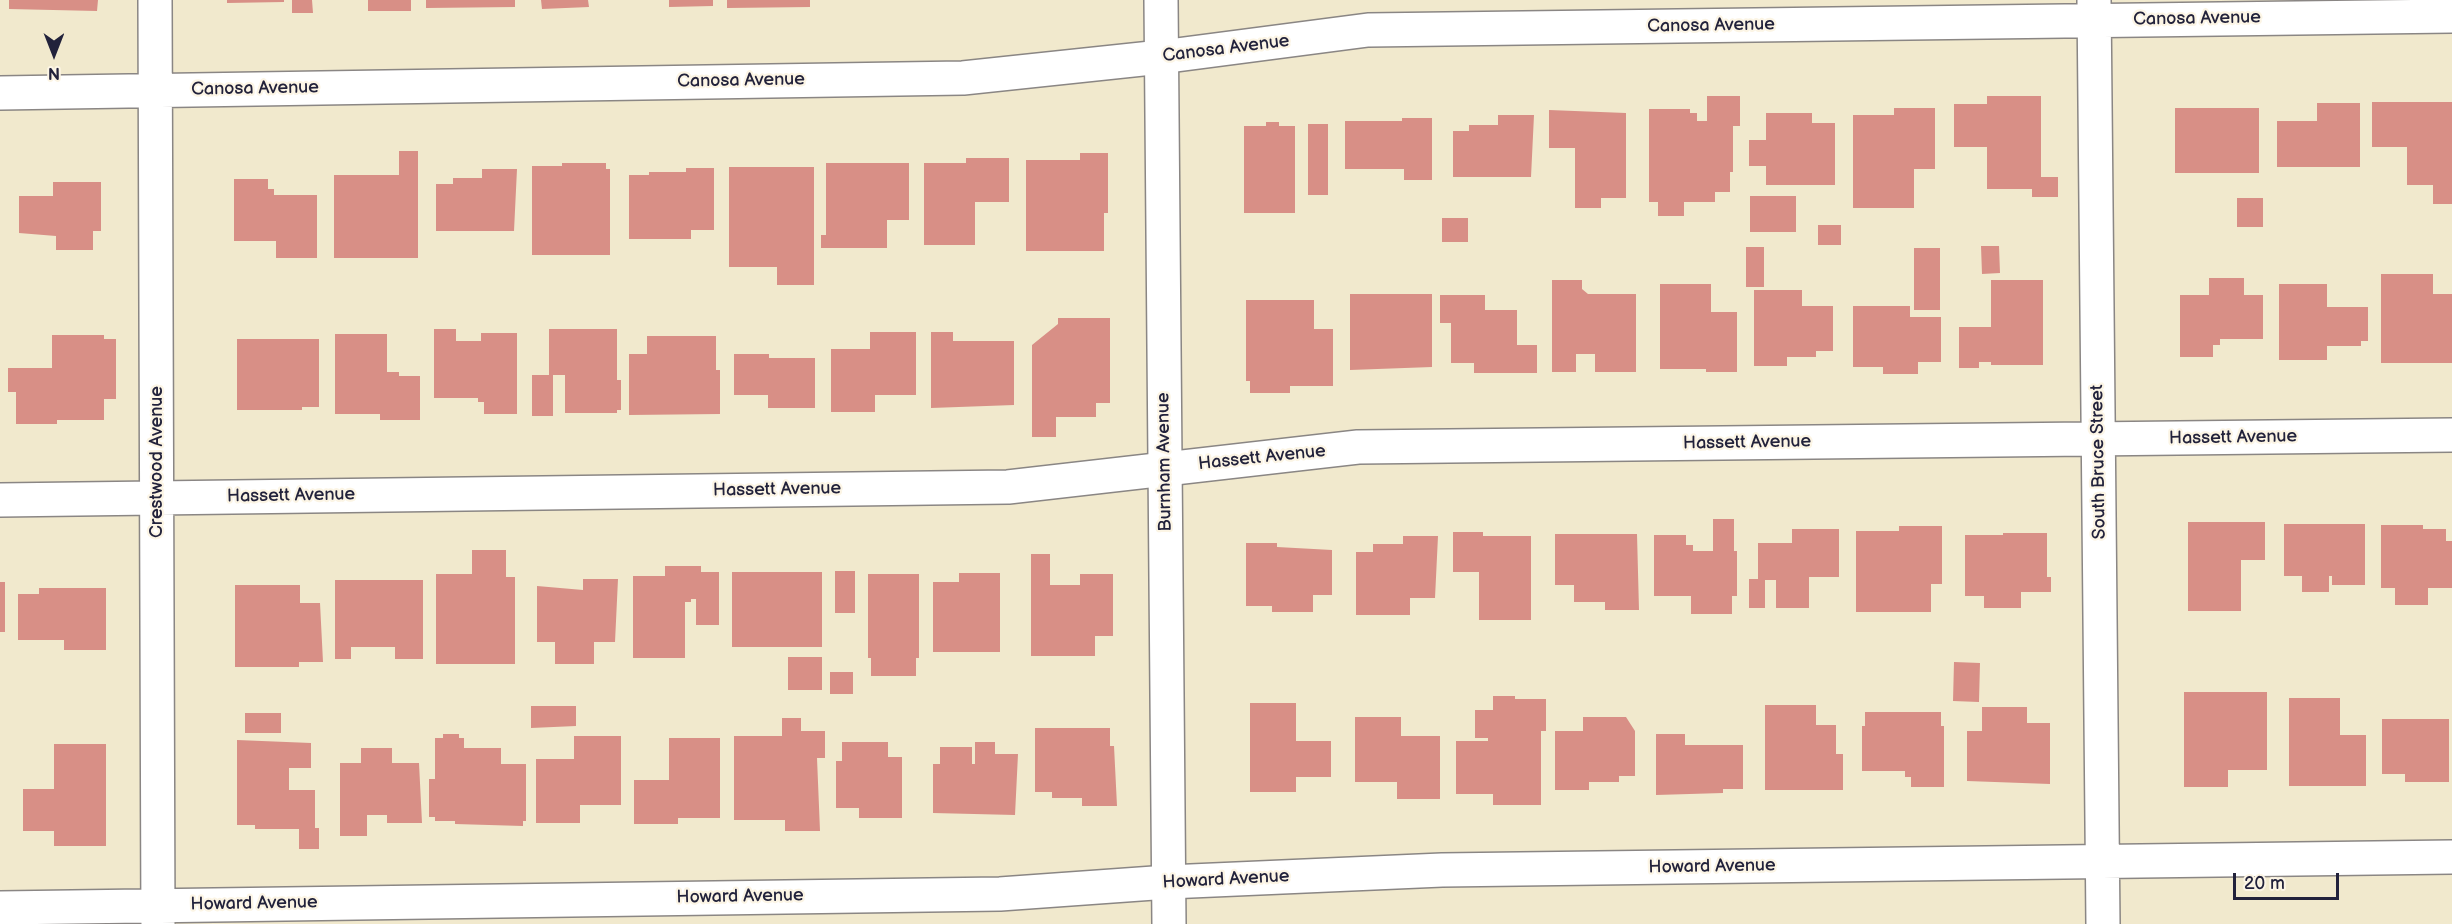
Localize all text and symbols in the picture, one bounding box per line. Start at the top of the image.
street label: Canosa Avenue [2133,7,2261,31]
street label: Canosa Avenue [1647,14,1775,38]
north arrow [24,24,84,84]
street label: Canosa Avenue [1161,30,1291,68]
text: N [48,63,60,82]
street label: Canosa Avenue [677,69,805,93]
street label: Canosa Avenue [191,77,319,101]
street label: South Bruce Street [2087,384,2111,540]
street label: Crestwood Avenue [146,386,168,538]
street label: Burnham Avenue [1153,392,1177,532]
street label: Hassett Avenue [2169,426,2297,450]
street label: Hassett Avenue [1683,431,1811,455]
street label: Hassett Avenue [1197,441,1327,475]
street label: Hassett Avenue [713,478,841,502]
street label: Hassett Avenue [227,484,355,508]
street label: Howard Avenue [1648,855,1776,879]
scale bar [2236,861,2342,899]
street label: Howard Avenue [1162,866,1290,894]
text: 20 m [2244,873,2285,894]
street label: Howard Avenue [676,885,804,909]
street label: Howard Avenue [190,892,318,916]

